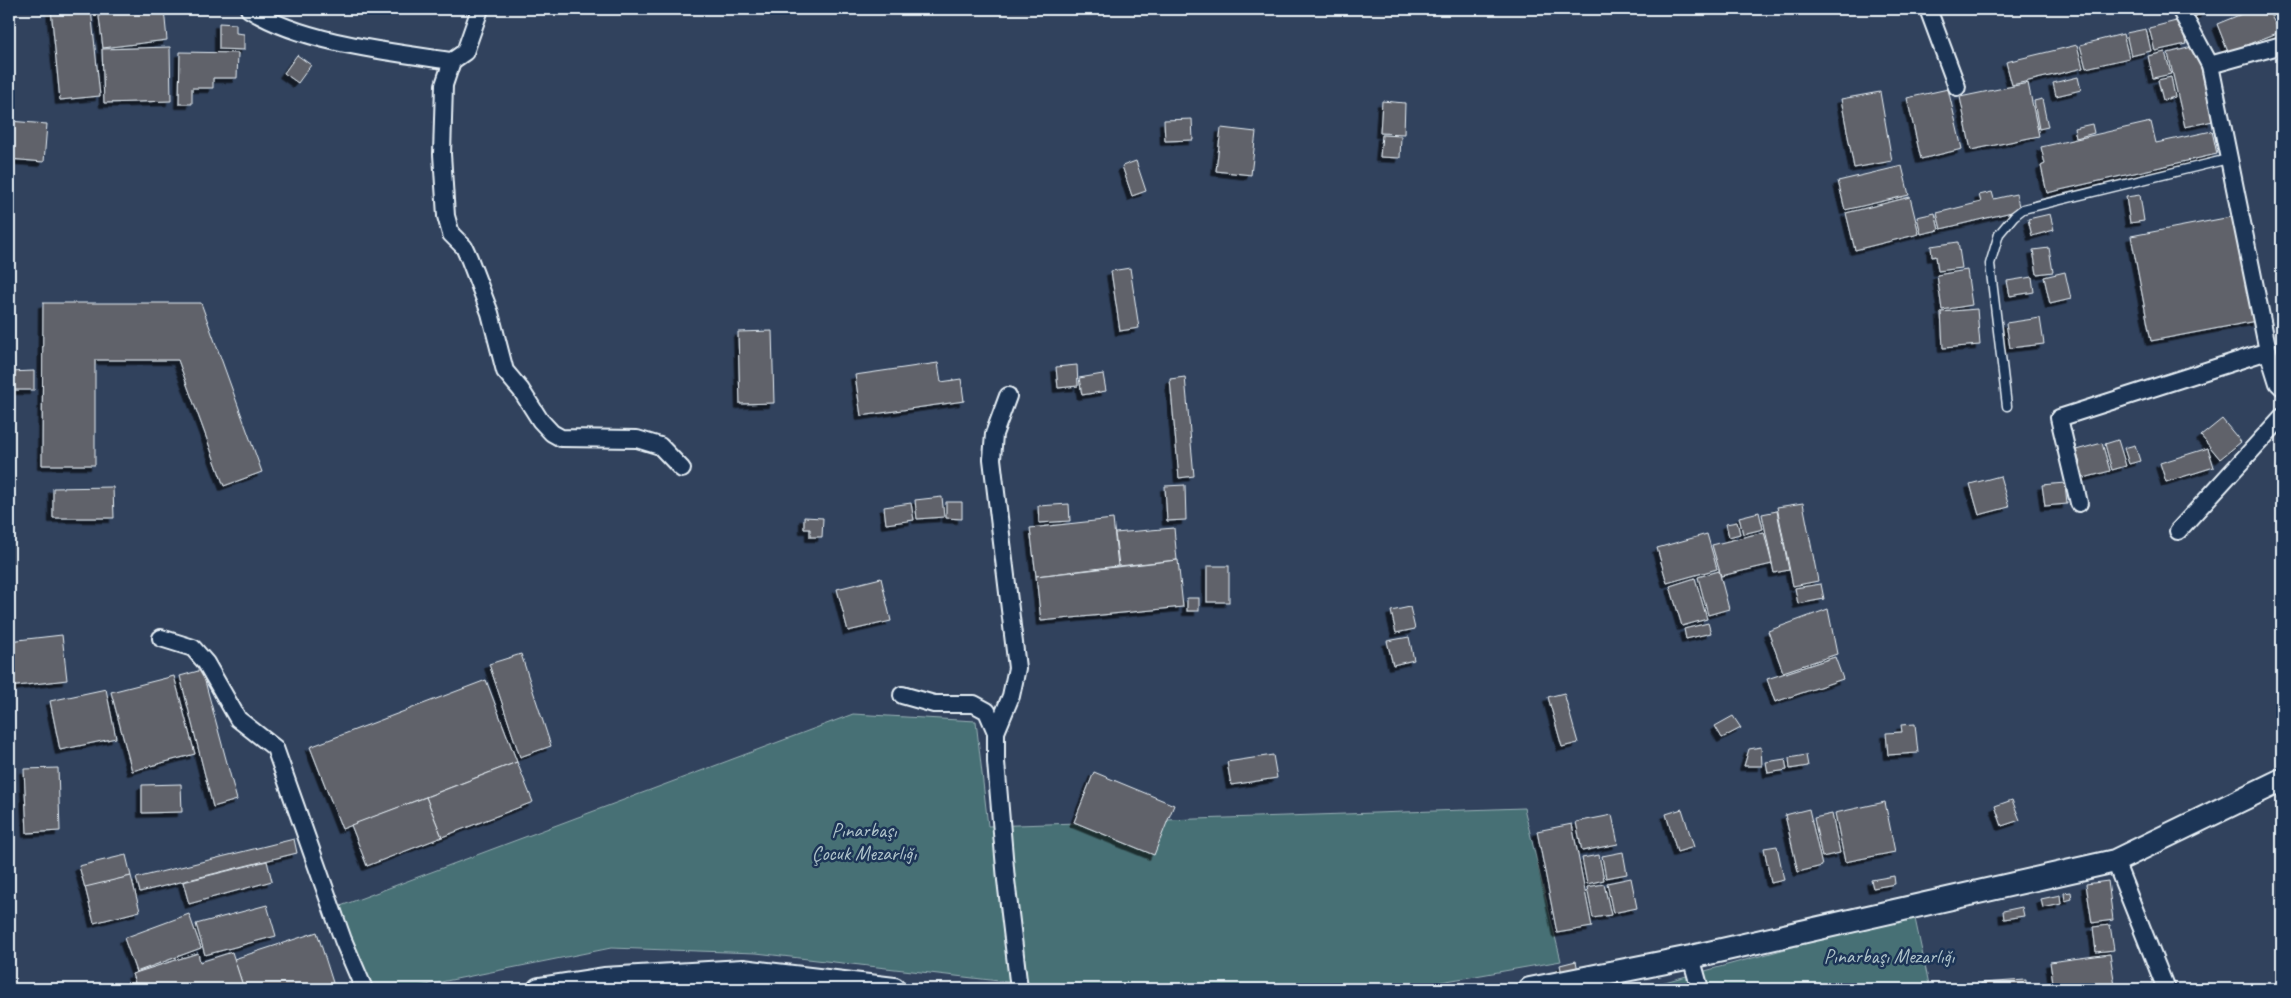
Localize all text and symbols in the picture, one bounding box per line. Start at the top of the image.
park label: Pınarbaşı Çocuk Mezarlığı [812,818,917,866]
park label: Pınarbaşı Mezarlığı [1824,944,1955,969]

